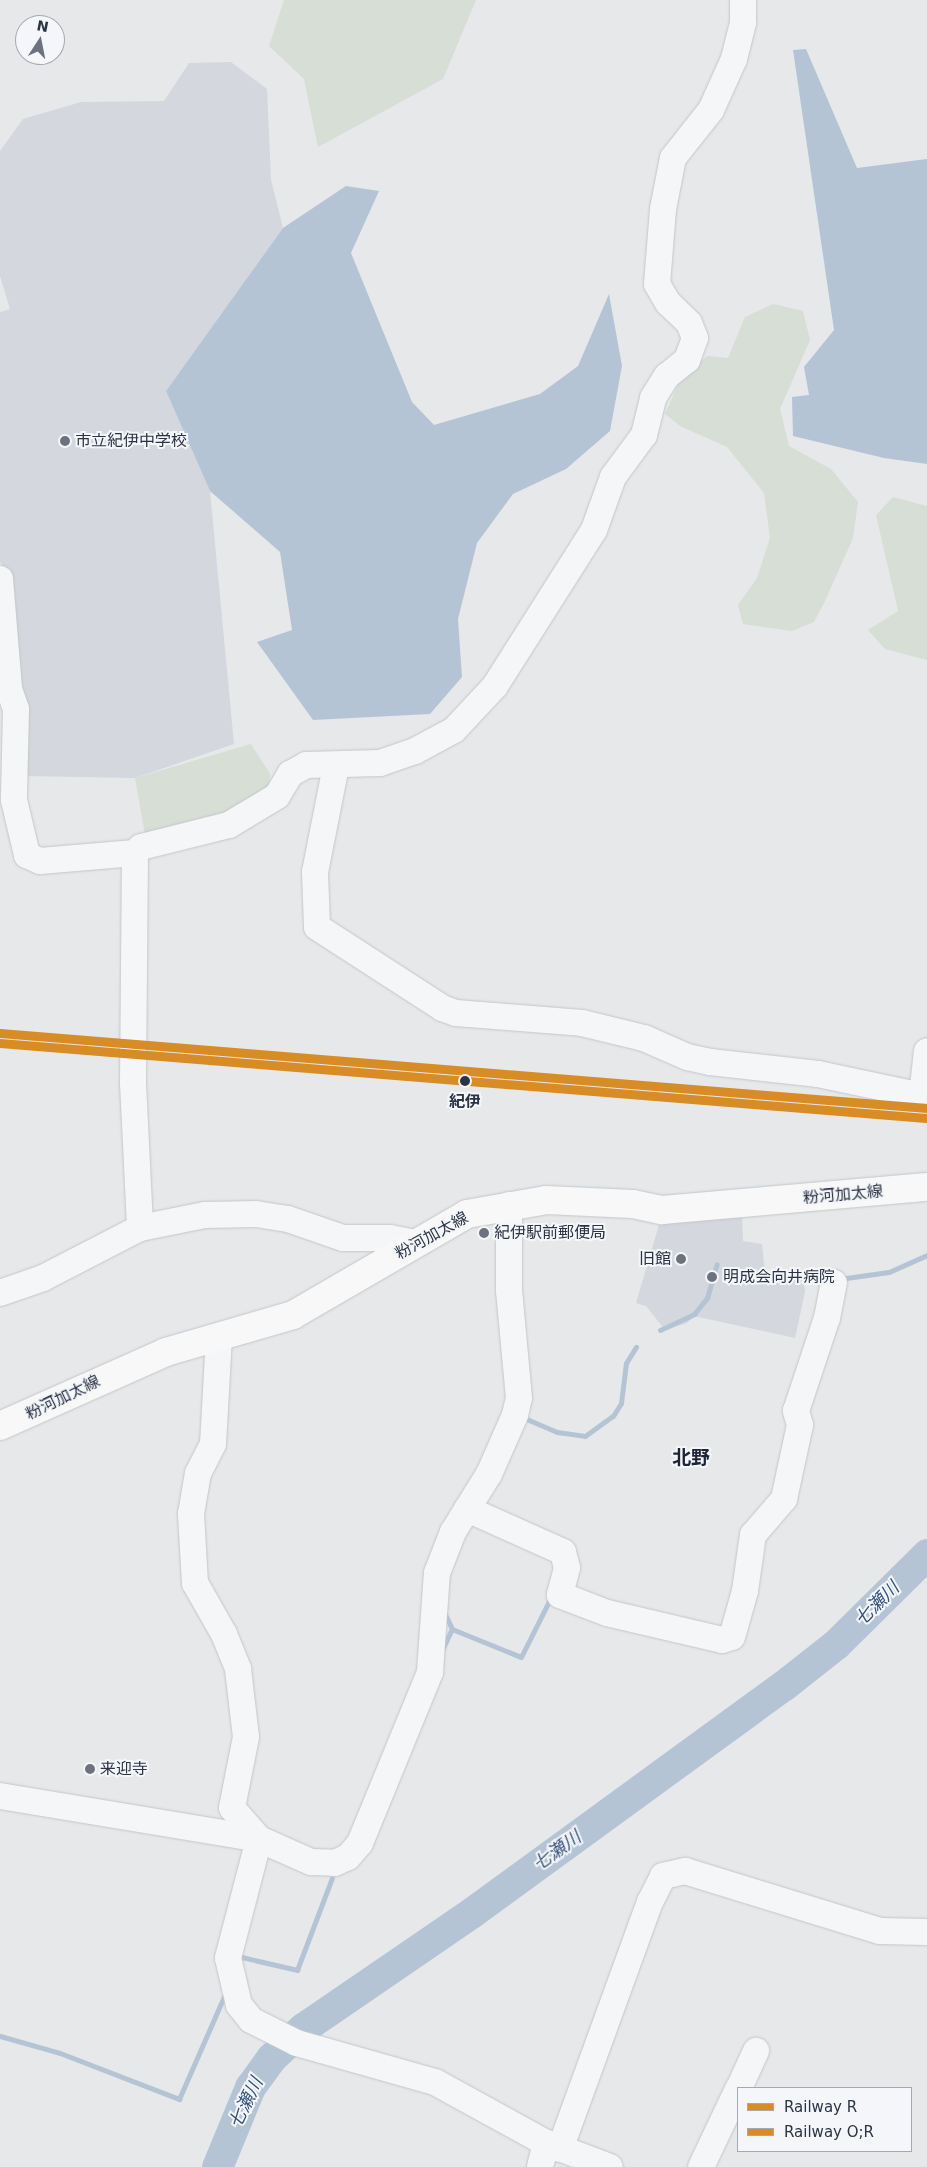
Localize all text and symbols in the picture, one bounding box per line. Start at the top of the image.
north arrow [15,15,65,65]
text: N [35,17,50,35]
place label: 市立紀伊中学校 [75,431,187,451]
marker: 市立紀伊中学校 [59,435,71,447]
marker: 紀伊 [456,1072,474,1090]
place label: 紀伊 [449,1092,481,1112]
street label: 粉河加太線 [802,1182,884,1208]
street label: 粉河加太線 [392,1208,472,1264]
place label: 紀伊駅前郵便局 [494,1223,606,1243]
marker: 紀伊駅前郵便局 [478,1227,490,1239]
place label: 旧館 [639,1249,671,1269]
marker: 旧館 [675,1253,687,1265]
place label: 明成会向井病院 [723,1267,835,1287]
marker: 明成会向井病院 [705,1270,719,1284]
street label: 粉河加太線 [23,1372,103,1424]
district label: 北野 [672,1447,710,1469]
water label: 七瀬川 [850,1577,904,1631]
place label: 来迎寺 [100,1759,148,1779]
marker: 来迎寺 [84,1763,96,1775]
water label: 七瀬川 [529,1826,585,1876]
water label: 七瀬川 [224,2074,268,2132]
legend [737,2087,912,2152]
text: Railway R [784,2098,857,2116]
text: Railway O;R [784,2123,874,2141]

